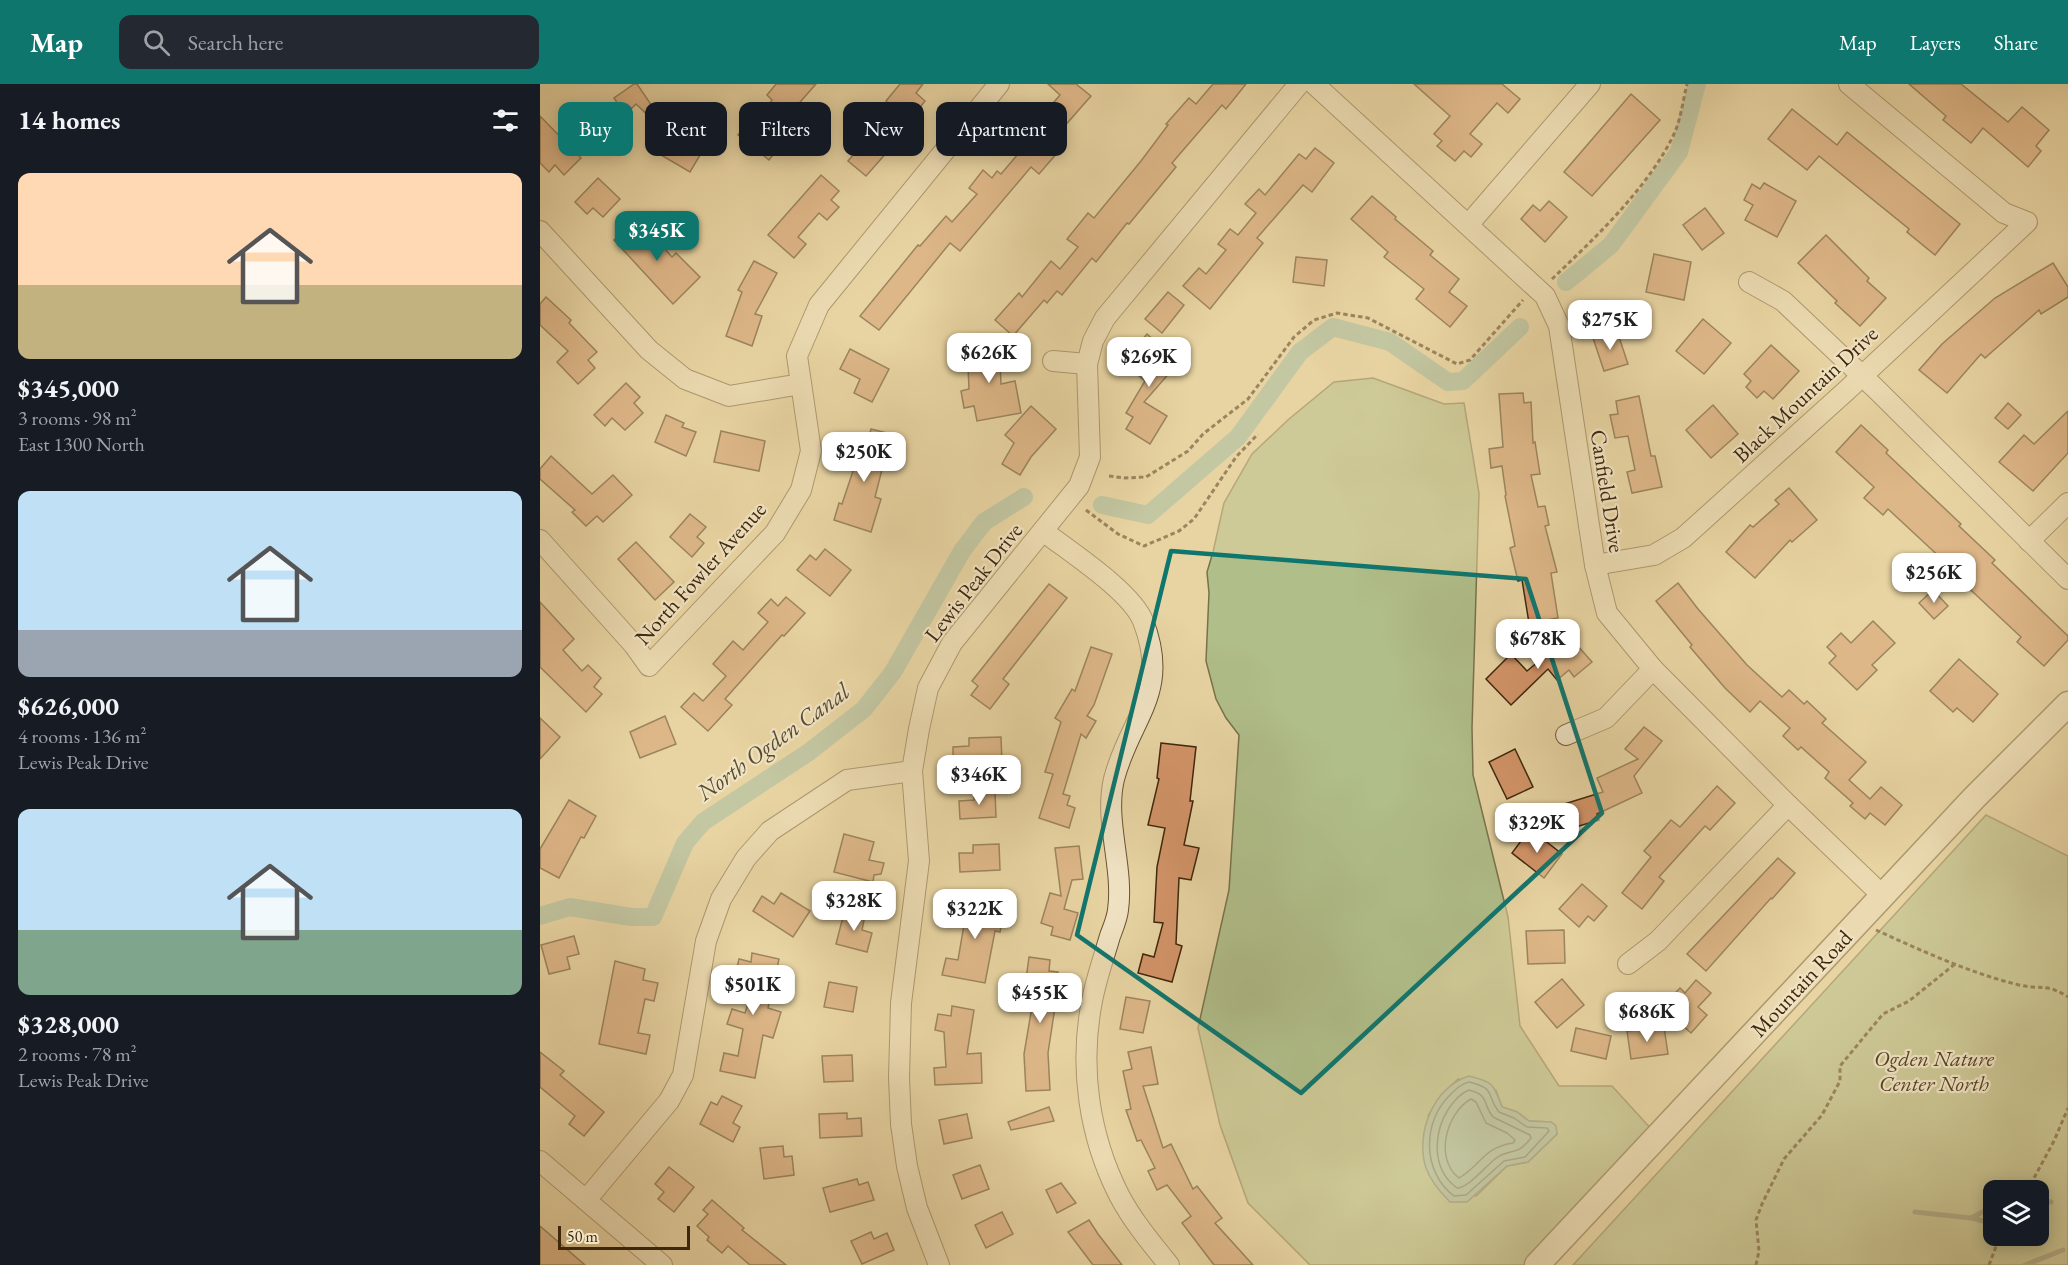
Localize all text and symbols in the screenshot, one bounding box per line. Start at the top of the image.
search box [119,15,539,69]
text: Map [30,24,83,60]
icon: search [140,26,173,59]
text: Search here [188,28,283,57]
text: Map [1839,29,1877,56]
text: Layers [1910,29,1961,56]
text: Share [1994,29,2038,56]
chip: Buy [558,102,633,156]
chip: Rent [645,102,727,156]
chip: Filters [739,102,831,156]
chip: New [843,102,924,156]
chip: Apartment [936,102,1067,156]
text: 14 homes [18,103,120,137]
icon: filters [489,104,522,137]
pin: $345K [615,211,699,262]
icon: home [216,212,324,320]
text: $345K [629,217,685,243]
pin: $275K [1568,300,1652,351]
text: $275K [1582,306,1638,332]
street label: Black Mountain Drive [1727,319,1884,469]
pin: $626K [947,333,1031,384]
pin: $269K [1107,337,1191,388]
text: $626K [961,339,1017,365]
text: $269K [1121,343,1177,369]
text: $345,000 [18,371,119,405]
text: 3 rooms · 98 m² [18,405,137,431]
street label: Canfield Drive [1584,428,1632,555]
text: East 1300 North [18,431,145,457]
pin: $250K [822,432,906,483]
text: $250K [836,438,892,464]
street label: North Fowler Avenue [628,495,773,651]
street label: Lewis Peak Drive [918,517,1029,648]
icon: home [216,530,324,638]
pin: $256K [1892,553,1976,604]
text: $256K [1906,559,1962,585]
pin: $678K [1496,619,1580,670]
text: $678K [1510,625,1566,651]
water label: North Ogden Canal [689,675,856,808]
text: $626,000 [18,689,119,723]
text: 4 rooms · 136 m² [18,723,146,749]
text: Lewis Peak Drive [18,749,148,775]
pin: $346K [937,755,1021,806]
text: $346K [951,761,1007,787]
pin: $329K [1495,803,1579,854]
text: $329K [1509,809,1565,835]
icon: home [216,848,324,956]
pin: $328K [812,881,896,932]
text: $328K [826,887,882,913]
pin: $322K [933,889,1017,940]
text: $322K [947,895,1003,921]
street label: Mountain Road [1744,923,1859,1043]
pin: $501K [711,965,795,1016]
text: $501K [725,971,781,997]
pin: $455K [998,973,1082,1024]
text: $455K [1012,979,1068,1005]
pin: $686K [1605,992,1689,1043]
text: $686K [1619,998,1675,1024]
text: $328,000 [18,1007,119,1041]
text: 2 rooms · 78 m² [18,1041,137,1067]
park label: Ogden Nature Center North [1874,1044,1995,1098]
text: Lewis Peak Drive [18,1067,148,1093]
map controls [1983,1180,2049,1246]
button: layers [1983,1180,2049,1246]
scale bar [558,1223,690,1250]
text: 50 m [567,1226,598,1247]

